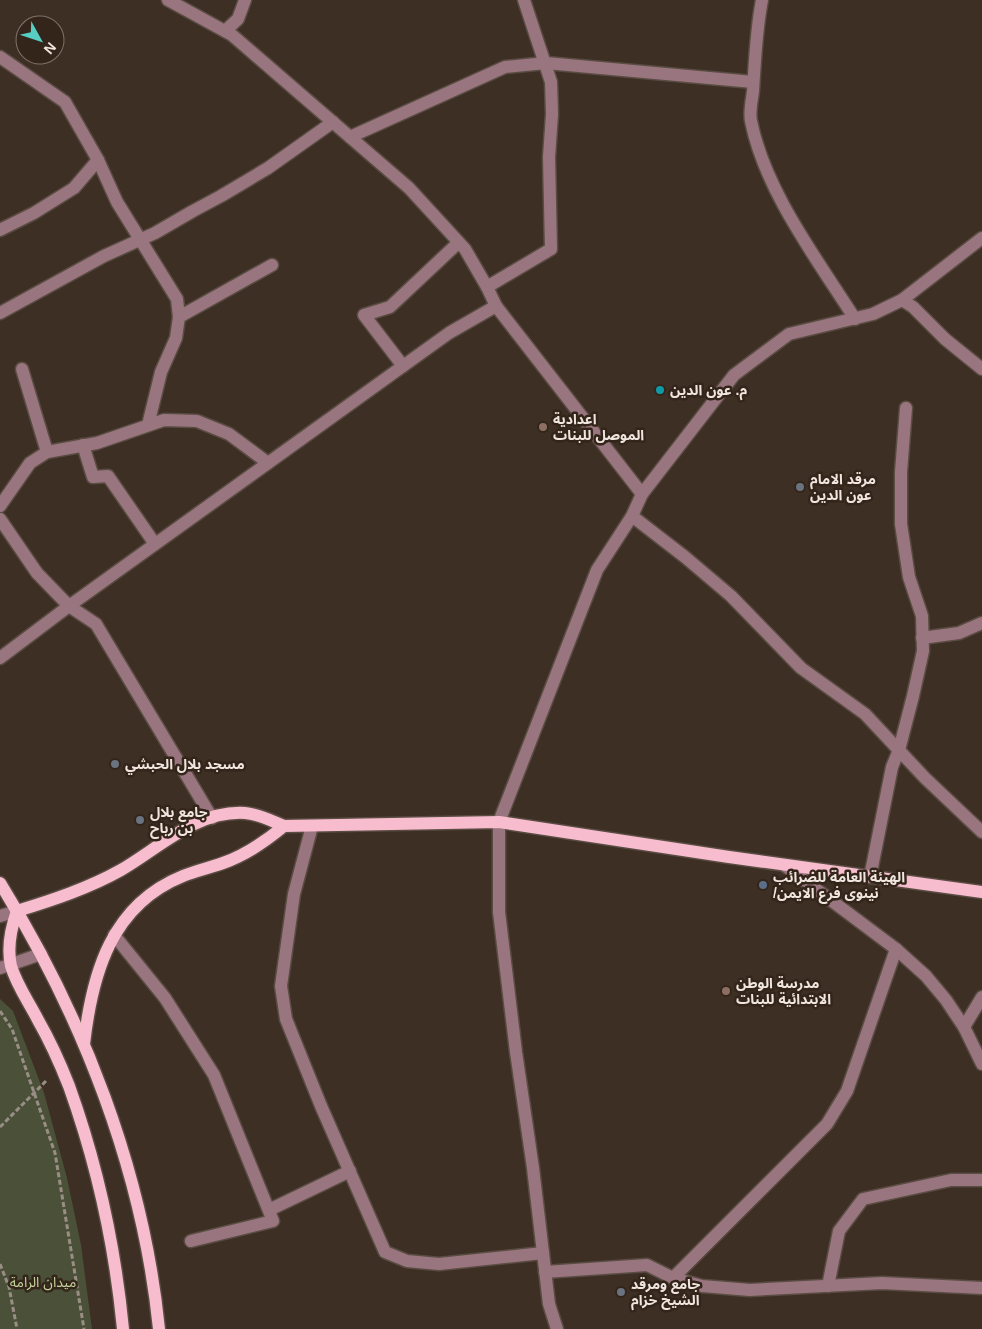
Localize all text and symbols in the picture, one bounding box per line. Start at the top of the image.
north arrow [15,15,65,65]
text: N [41,39,59,57]
place label: م. عون الدين [670,382,747,401]
marker: م. عون الدين [654,384,666,396]
place label: اعدادية الموصل للبنات [553,411,644,443]
marker: اعدادية الموصل للبنات [537,421,549,433]
place label: مرقد الامام عون الدين [810,471,876,503]
marker: مرقد الامام عون الدين [794,481,806,493]
place label: مسجد بلال الحبشي [125,756,245,775]
marker: مسجد بلال الحبشي [109,758,121,770]
place label: جامع بلال بن رباح [150,804,208,839]
marker: جامع بلال بن رباح [134,814,146,826]
place label: الهيئة العامة للضرائب /نينوى فرع الايمن [773,869,905,904]
marker: الهيئة العامة للضرائب /نينوى فرع الايمن [757,879,769,891]
place label: مدرسة الوطن الابتدائية للبنات [736,975,831,1007]
marker: مدرسة الوطن الابتدائية للبنات [720,985,732,997]
park label: ميدان الرامة [10,1274,76,1291]
place label: جامع ومرقد الشيخ خزام [631,1276,701,1311]
marker: جامع ومرقد الشيخ خزام [615,1286,627,1298]

